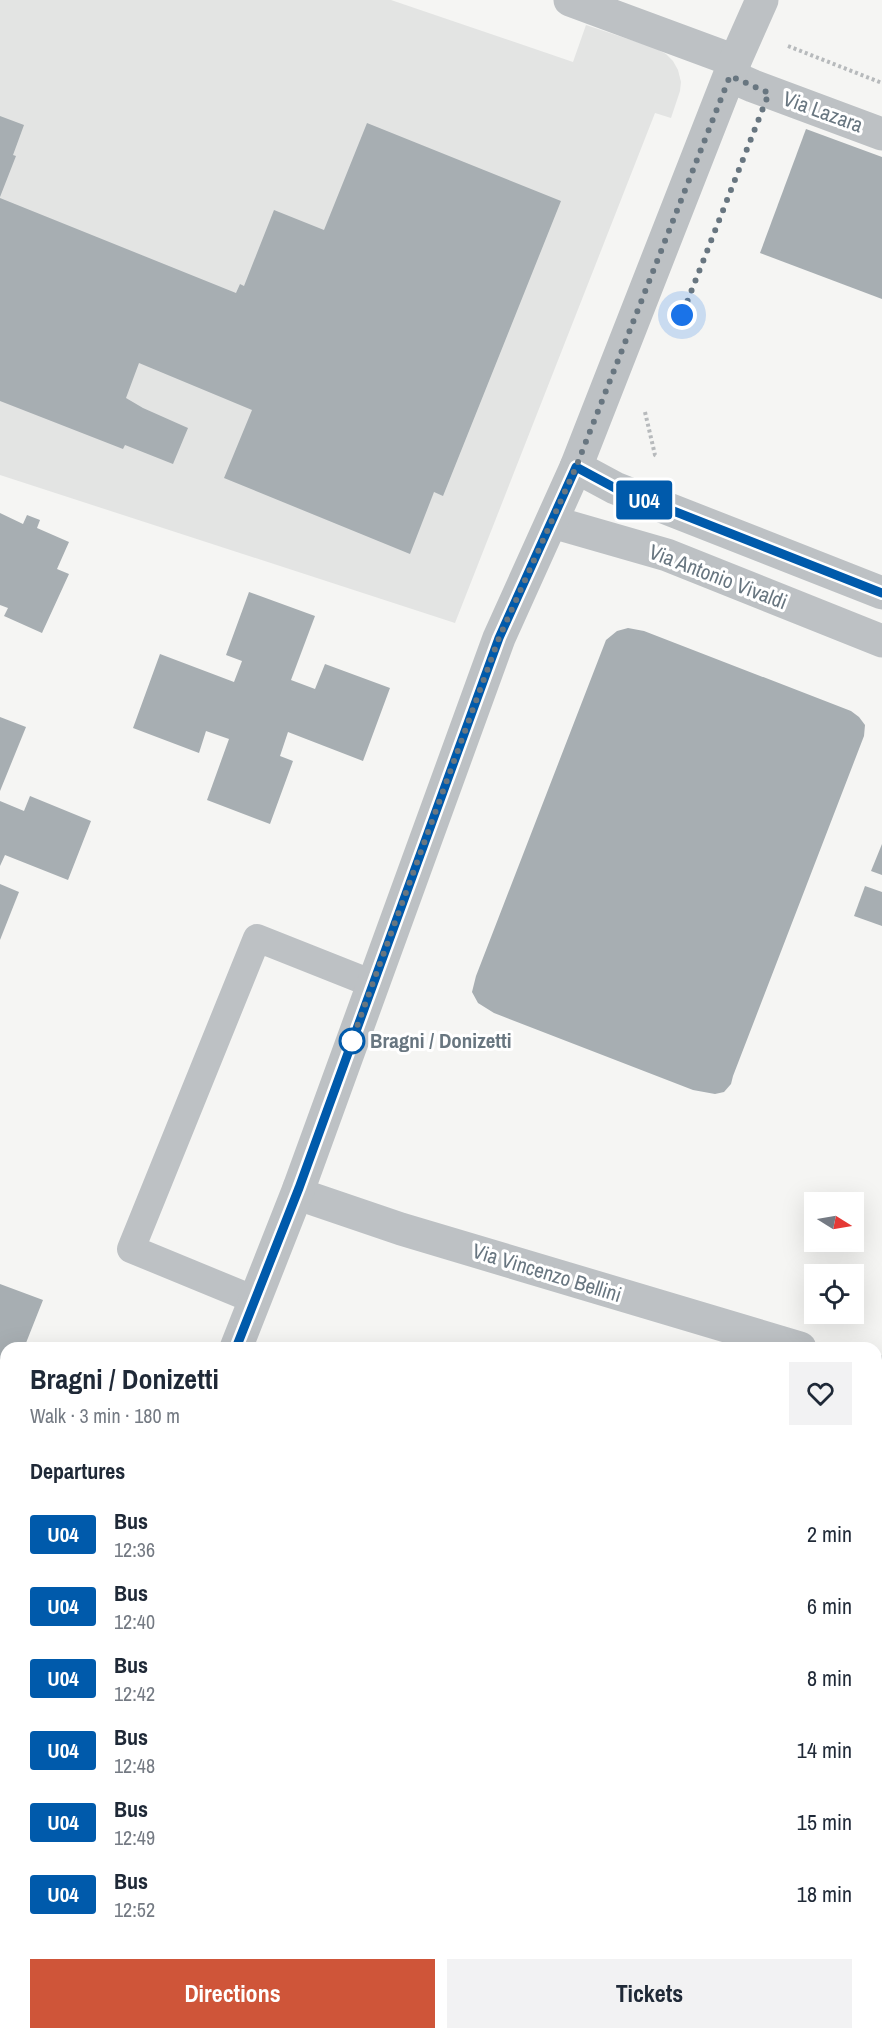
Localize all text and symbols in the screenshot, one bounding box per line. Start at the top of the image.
street label: Via Lazara [779,84,868,139]
your location [667,300,697,330]
line badge: U04 [610,480,678,520]
text: U04 [628,486,660,515]
street label: Via Antonio Vivaldi [645,537,791,616]
place label: Bragni / Donizetti [370,1026,512,1055]
marker: Bragni / Donizetti [339,1028,365,1054]
north arrow [804,1192,864,1252]
map controls [804,1192,864,1324]
street label: Via Vincenzo Bellini [469,1236,625,1309]
button: locate [804,1264,864,1324]
text: Bragni / Donizetti [30,1360,219,1398]
button: heart [789,1362,852,1425]
text: Walk · 3 min · 180 m [30,1402,180,1429]
text: Departures [30,1456,125,1486]
text: Bus [114,1506,148,1536]
text: 2 min [807,1519,852,1549]
text: U04 [47,1520,79,1549]
text: 12:36 [114,1536,155,1563]
text: Bus [114,1578,148,1608]
text: 6 min [807,1591,852,1621]
text: U04 [47,1592,79,1621]
text: 12:40 [114,1608,155,1635]
text: Bus [114,1650,148,1680]
text: 8 min [807,1663,852,1693]
text: U04 [47,1664,79,1693]
text: 12:42 [114,1680,155,1707]
text: Bus [114,1722,148,1752]
text: 14 min [797,1735,852,1765]
text: U04 [47,1736,79,1765]
text: 12:48 [114,1752,155,1779]
text: Bus [114,1794,148,1824]
text: 15 min [797,1807,852,1837]
text: U04 [47,1808,79,1837]
text: 12:49 [114,1824,155,1851]
text: Bus [114,1866,148,1896]
text: 18 min [797,1879,852,1909]
text: U04 [47,1880,79,1909]
text: 12:52 [114,1896,155,1923]
button: Directions [30,1959,435,2028]
button: Tickets [447,1959,852,2028]

